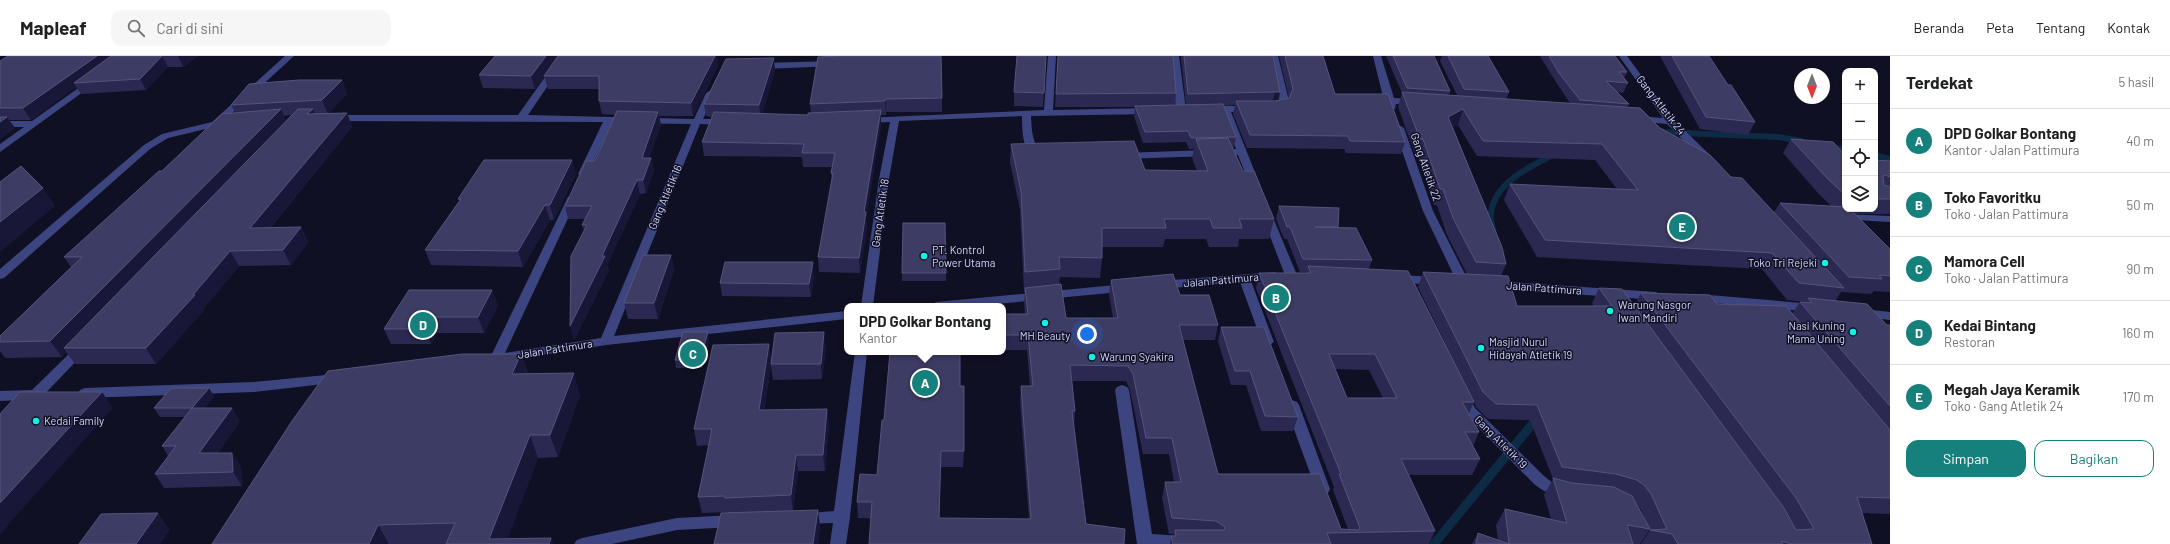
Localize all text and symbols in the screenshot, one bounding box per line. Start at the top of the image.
search box [111,10,391,46]
text: Mapleaf [20,16,87,39]
icon: search [125,17,147,39]
text: Cari di sini [157,19,223,37]
text: Beranda [1914,19,1964,36]
text: Peta [1986,19,2014,36]
text: Tentang [2036,19,2085,36]
text: Kontak [2107,19,2150,36]
north arrow [1794,68,1830,104]
map controls [1842,68,1878,212]
button: + [1842,68,1878,104]
street label: Gang Atletik 24 [1634,72,1689,137]
text: Terdekat [1906,72,1973,92]
text: 5 hasil [2119,74,2154,90]
button: − [1842,104,1878,140]
text: DPD Golkar Bontang [1944,124,2076,142]
street label: Gang Atletik 22 [1409,131,1444,203]
text: A [1915,133,1923,149]
text: 40 m [2126,133,2154,149]
button: locate [1842,140,1878,176]
text: Kantor · Jalan Pattimura [1944,142,2079,158]
street label: Gang Atletik 16 [645,162,684,231]
button: layers [1842,176,1878,212]
street label: Gang Atletik 18 [868,177,891,248]
text: Toko Favoritku [1944,188,2041,206]
text: B [1915,197,1923,213]
text: 50 m [2127,197,2154,213]
text: Toko · Jalan Pattimura [1944,206,2068,222]
pin: E [1669,212,1695,242]
place label: PT. Kontrol Power Utama [932,243,995,269]
marker: PT. Kontrol Power Utama [919,251,929,261]
text: Mamora Cell [1944,252,2025,270]
place label: Toko Tri Rejeki [1748,256,1817,269]
marker: Toko Tri Rejeki [1820,258,1830,268]
text: C [1915,261,1923,277]
text: 90 m [2127,261,2154,277]
street label: Jalan Pattimura [1183,270,1259,289]
text: Toko · Jalan Pattimura [1944,270,2068,286]
street label: Jalan Pattimura [1506,278,1582,297]
pin: B [1263,283,1289,313]
place label: Warung Nasgor Iwan Mandiri [1618,298,1691,324]
popup [844,303,1006,355]
marker: Warung Nasgor Iwan Mandiri [1605,306,1615,316]
pin: D [410,310,436,340]
text: DPD Golkar Bontang [859,312,991,330]
text: Kedai Bintang [1944,316,2036,334]
marker: MH Beauty [1040,318,1050,328]
place label: Nasi Kuning Mama Uning [1787,319,1845,345]
your location [1077,324,1097,344]
text: D [1915,325,1923,341]
text: 160 m [2122,325,2154,341]
marker: Nasi Kuning Mama Uning [1848,327,1858,337]
place label: MH Beauty [1020,329,1070,342]
text: Kantor [859,330,897,346]
text: Restoran [1944,334,1995,350]
place label: Masjid Nurul Hidayah Atletik 19 [1489,335,1572,361]
street label: Jalan Pattimura [517,336,593,361]
pin: C [680,339,706,369]
marker: Masjid Nurul Hidayah Atletik 19 [1476,343,1486,353]
place label: Warung Syakira [1100,350,1174,363]
marker: Warung Syakira [1087,352,1097,362]
pin: A [912,368,938,398]
text: Megah Jaya Keramik [1944,380,2080,398]
text: E [1915,389,1923,405]
text: 170 m [2123,389,2154,405]
text: Toko · Gang Atletik 24 [1944,398,2064,414]
street label: Gang Atletik 19 [1472,413,1531,471]
place label: Kedai Family [44,414,104,427]
marker: Kedai Family [31,416,41,426]
button: Simpan [1906,440,2026,477]
button: Bagikan [2034,440,2154,477]

